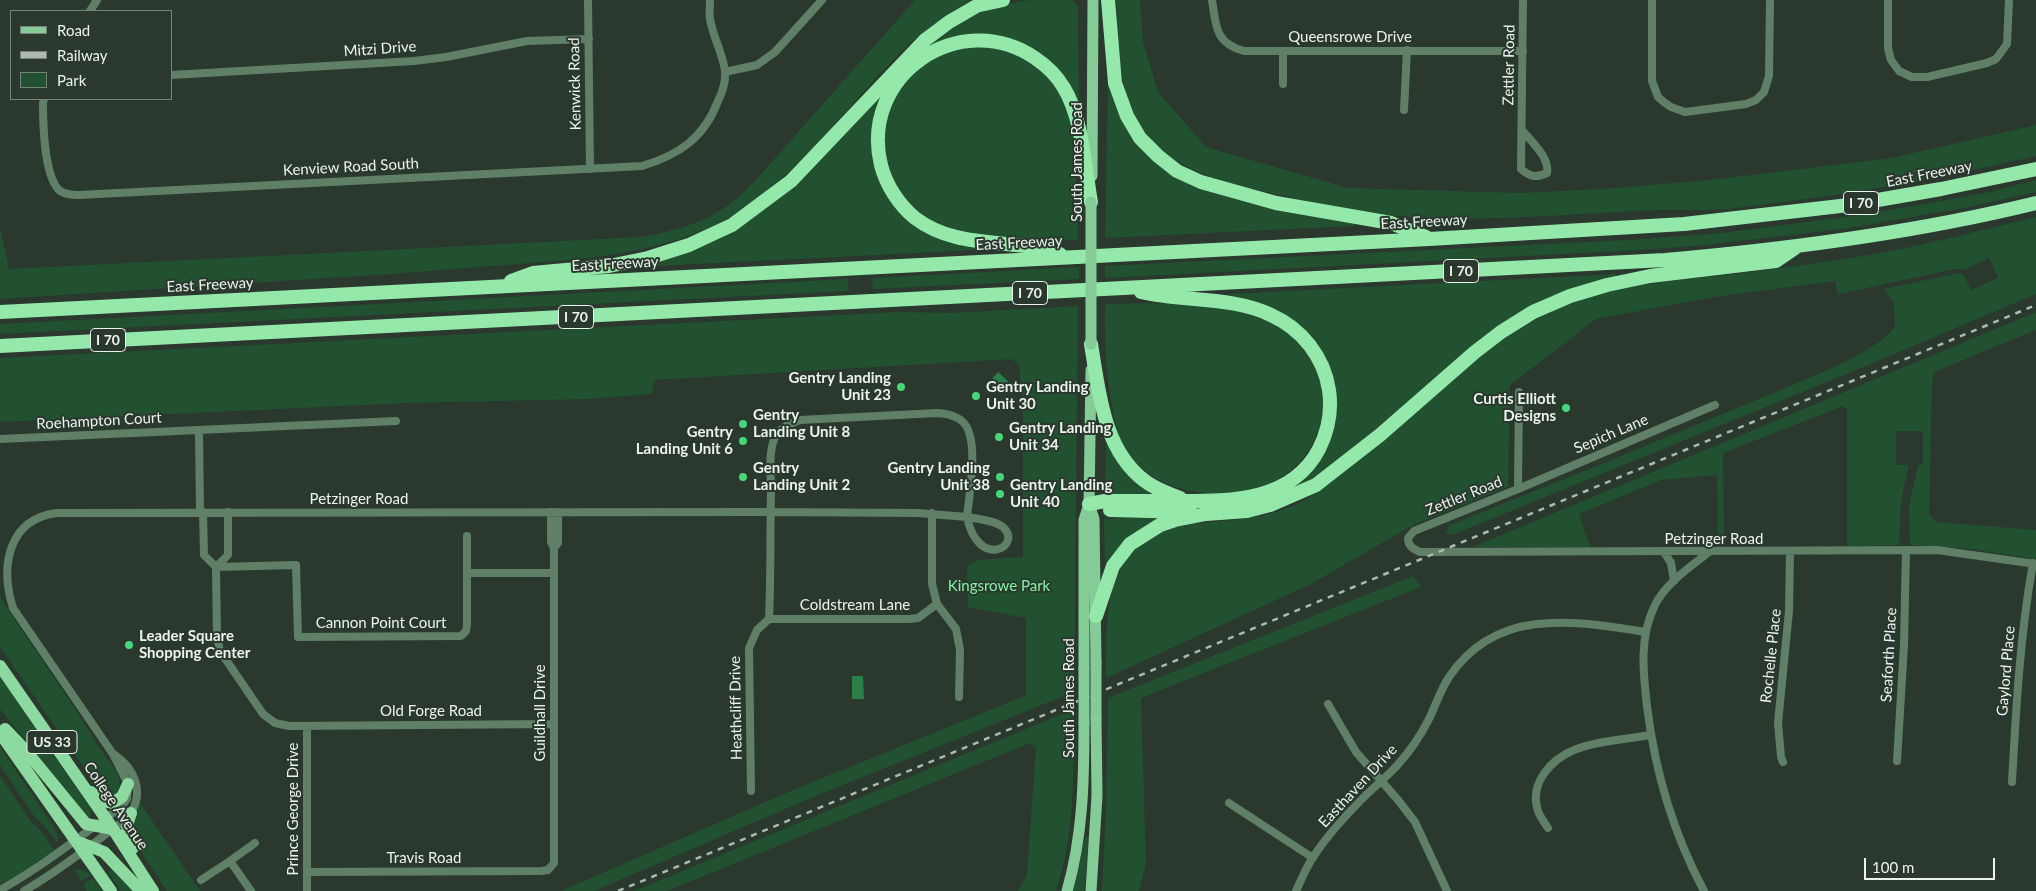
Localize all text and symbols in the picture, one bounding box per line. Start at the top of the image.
legend [10,10,172,100]
text: Road [57,21,90,39]
street label: Zettler Road [1499,24,1519,106]
street label: Queensrowe Drive [1288,28,1412,46]
street label: Mitzi Drive [343,37,417,61]
street label: Kenwick Road [565,37,585,131]
text: Railway [57,46,108,64]
text: Park [57,71,86,89]
street label: South James Road [1068,102,1086,222]
street label: Kenview Road South [283,154,419,180]
street label: East Freeway [1884,157,1974,191]
road number: I 70 [1844,192,1878,214]
street label: East Freeway [1380,211,1468,233]
street label: East Freeway [975,232,1063,254]
street label: East Freeway [571,253,659,275]
road number: I 70 [1444,260,1478,282]
street label: East Freeway [166,274,254,296]
road number: I 70 [1012,282,1048,304]
road number: I 70 [558,306,594,328]
road number: I 70 [90,328,126,352]
place label: Gentry Landing Unit 23 [789,369,891,404]
place label: Gentry Landing Unit 30 [986,378,1088,413]
marker: Gentry Landing Unit 23 [895,381,907,393]
marker: Gentry Landing Unit 30 [970,390,982,402]
place label: Curtis Elliott Designs [1473,390,1556,425]
marker: Curtis Elliott Designs [1560,402,1572,414]
place label: Gentry Landing Unit 8 [753,406,850,441]
street label: Roehampton Court [36,409,162,433]
street label: Sepich Lane [1571,410,1651,458]
marker: Gentry Landing Unit 8 [737,418,749,430]
place label: Gentry Landing Unit 34 [1009,419,1111,454]
place label: Gentry Landing Unit 6 [636,423,733,458]
marker: Gentry Landing Unit 34 [993,431,1005,443]
marker: Gentry Landing Unit 6 [737,435,749,447]
place label: Gentry Landing Unit 2 [753,459,850,494]
place label: Gentry Landing Unit 38 [888,459,990,494]
marker: Gentry Landing Unit 2 [737,471,749,483]
marker: Gentry Landing Unit 38 [994,471,1006,483]
street label: Zettler Road [1423,473,1505,519]
place label: Gentry Landing Unit 40 [1010,476,1112,511]
marker: Gentry Landing Unit 40 [994,488,1006,500]
street label: Petzinger Road [310,490,408,508]
street label: Petzinger Road [1665,530,1763,548]
park label: Kingsrowe Park [948,577,1050,595]
street label: Coldstream Lane [800,596,910,614]
street label: Seaforth Place [1878,607,1900,703]
street label: Rochelle Place [1757,608,1785,704]
street label: Cannon Point Court [316,614,446,632]
street label: Gaylord Place [1993,625,2019,717]
place label: Leader Square Shopping Center [139,627,250,662]
street label: South James Road [1060,638,1078,758]
marker: Leader Square Shopping Center [123,639,135,651]
street label: Heathcliff Drive [726,656,746,760]
street label: Guildhall Drive [531,664,549,762]
street label: Old Forge Road [380,702,482,720]
road number: US 33 [27,730,77,754]
street label: Easthaven Drive [1315,741,1401,831]
street label: Prince George Drive [284,743,302,875]
street label: College Avenue [80,758,152,854]
scale bar [1866,848,1997,880]
street label: Travis Road [387,849,461,867]
text: 100 m [1872,858,1914,876]

